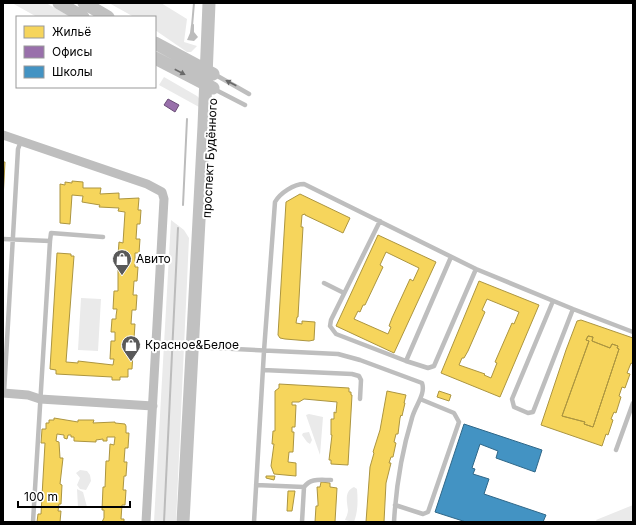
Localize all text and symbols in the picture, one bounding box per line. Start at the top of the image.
legend [16,16,156,88]
text: Жильё [52,24,91,39]
text: Офисы [52,44,92,59]
text: Школы [52,64,93,79]
one-way arrow [175,69,186,75]
one-way arrow [226,80,237,86]
street label: проспект Будённого [199,98,220,218]
shop icon: Авито [111,248,133,276]
place label: Авито [136,251,171,266]
shop icon: Красное&Белое [120,334,142,362]
place label: Красное&Белое [145,337,239,352]
scale bar [18,483,130,509]
text: 100 m [24,489,58,504]

